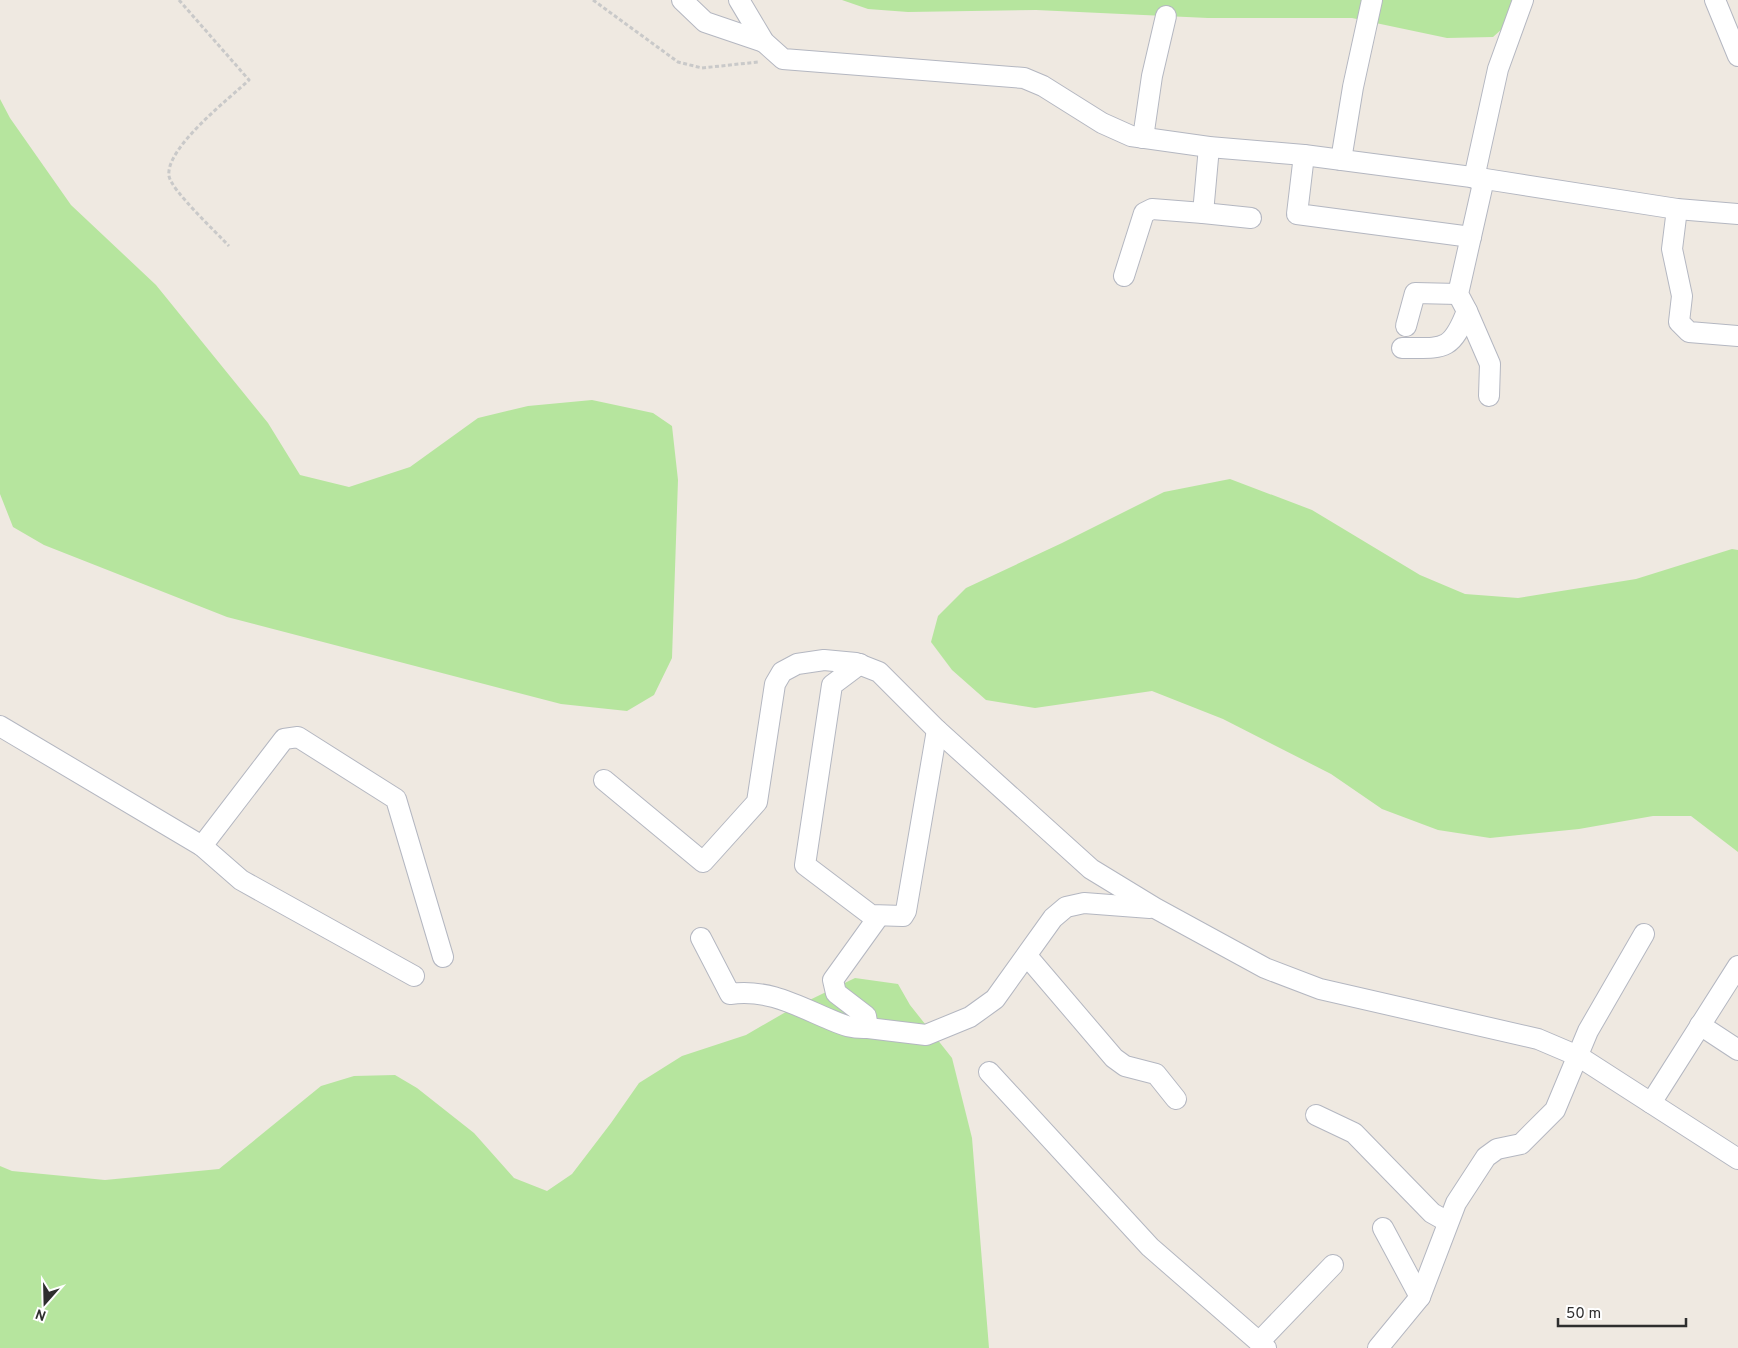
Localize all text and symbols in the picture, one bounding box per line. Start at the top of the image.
north arrow [20,1278,70,1328]
scale bar [1558,1296,1686,1328]
text: N [33,1304,49,1324]
text: 50 m [1566,1305,1601,1324]

